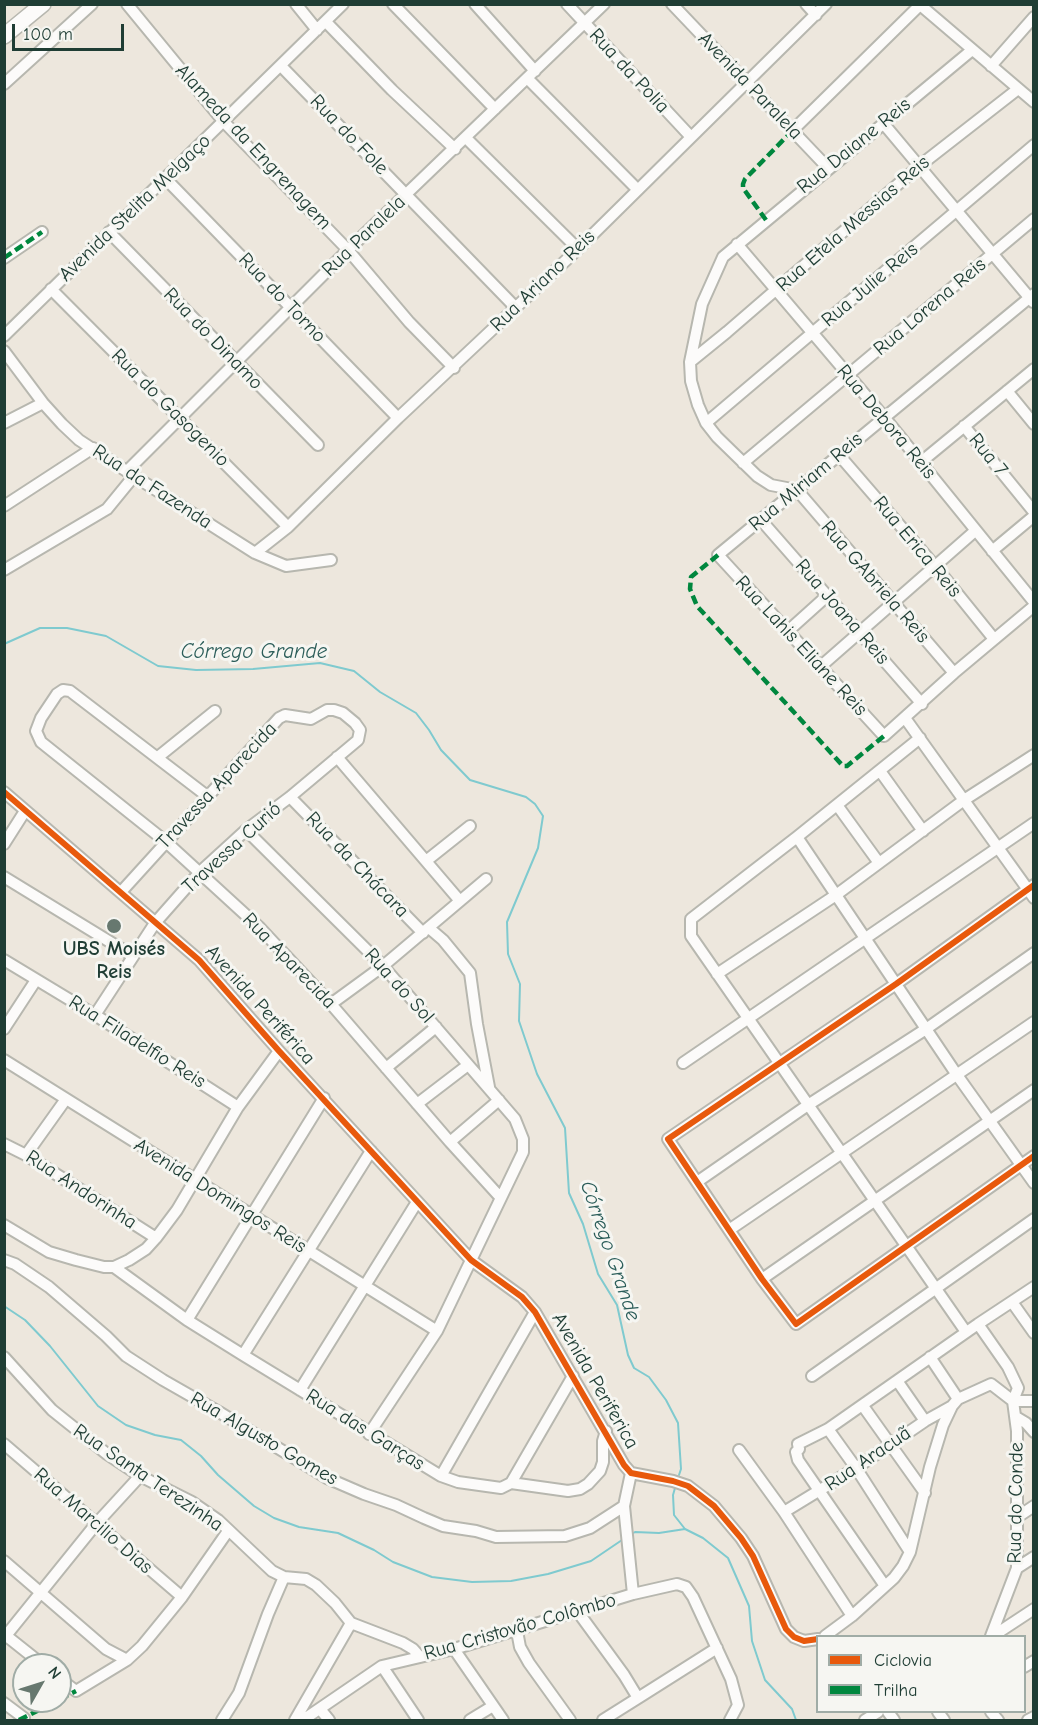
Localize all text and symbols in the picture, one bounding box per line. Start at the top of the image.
scale bar [15,12,128,50]
text: 100 m [23,24,73,45]
street label: Rua da Polia [584,24,674,118]
street label: Avenida Paralela [693,27,807,145]
street label: Alameda da Engrenagem [170,59,336,235]
street label: Rua do Fole [305,90,393,180]
street label: Rua Daiane Reis [792,93,916,199]
street label: Avenida Stelita Melgaço [54,129,216,287]
street label: Rua Etela Messias Reis [771,151,935,297]
street label: Rua Paralela [317,190,411,282]
street label: Rua Ariano Reis [486,225,600,337]
street label: Rua Julie Reis [817,238,923,332]
street label: Rua do Torno [233,248,331,348]
street label: Rua Lorena Reis [869,253,991,361]
street label: Rua do Dinamo [158,283,268,395]
street label: Rua do Gasogenio [106,344,234,472]
street label: Rua Debora Reis [831,360,941,484]
street label: Rua Miriam Reis [744,427,868,537]
street label: Rua 7 [963,429,1013,481]
street label: Rua da Fazenda [88,439,216,535]
street label: Rua Erica Reis [868,491,966,603]
street label: Rua GAbriela Reis [815,516,935,648]
street label: Rua Joana Reis [790,554,894,670]
street label: Rua Lahis Eliane Reis [730,571,872,721]
water label: Córrego Grande [181,639,327,665]
street label: Travessa Aparecida [152,717,282,855]
street label: Travessa Curió [177,797,287,899]
street label: Rua da Chácara [300,807,414,923]
street label: Rua Aparecida [237,908,341,1014]
marker: UBS Moisés Reis [105,917,123,935]
place label: UBS Moisés Reis [63,937,165,984]
street label: Avenida Periférica [200,940,320,1070]
street label: Rua do Sol [359,943,439,1029]
street label: Rua Filadelfio Reis [64,990,210,1094]
street label: Avenida Domingos Reis [129,1133,311,1259]
street label: Rua Andorinha [21,1145,141,1235]
water label: Córrego Grande [574,1178,646,1324]
street label: Avenida Periferica [546,1309,644,1453]
street label: Rua das Garças [301,1384,429,1476]
street label: Rua Algusto Gomes [186,1387,342,1491]
street label: Rua Santa Terezinha [69,1419,227,1537]
street label: Rua Aracuã [820,1421,916,1497]
street label: Rua do Conde [1003,1442,1029,1564]
street label: Rua Marcilio Dias [29,1463,157,1579]
street label: Rua Cristovão Colômbo [421,1588,619,1666]
legend [816,1635,1026,1713]
text: Ciclovia [874,1650,932,1671]
north arrow [12,1653,72,1713]
text: N [44,1663,65,1683]
text: Trilha [874,1680,918,1701]

